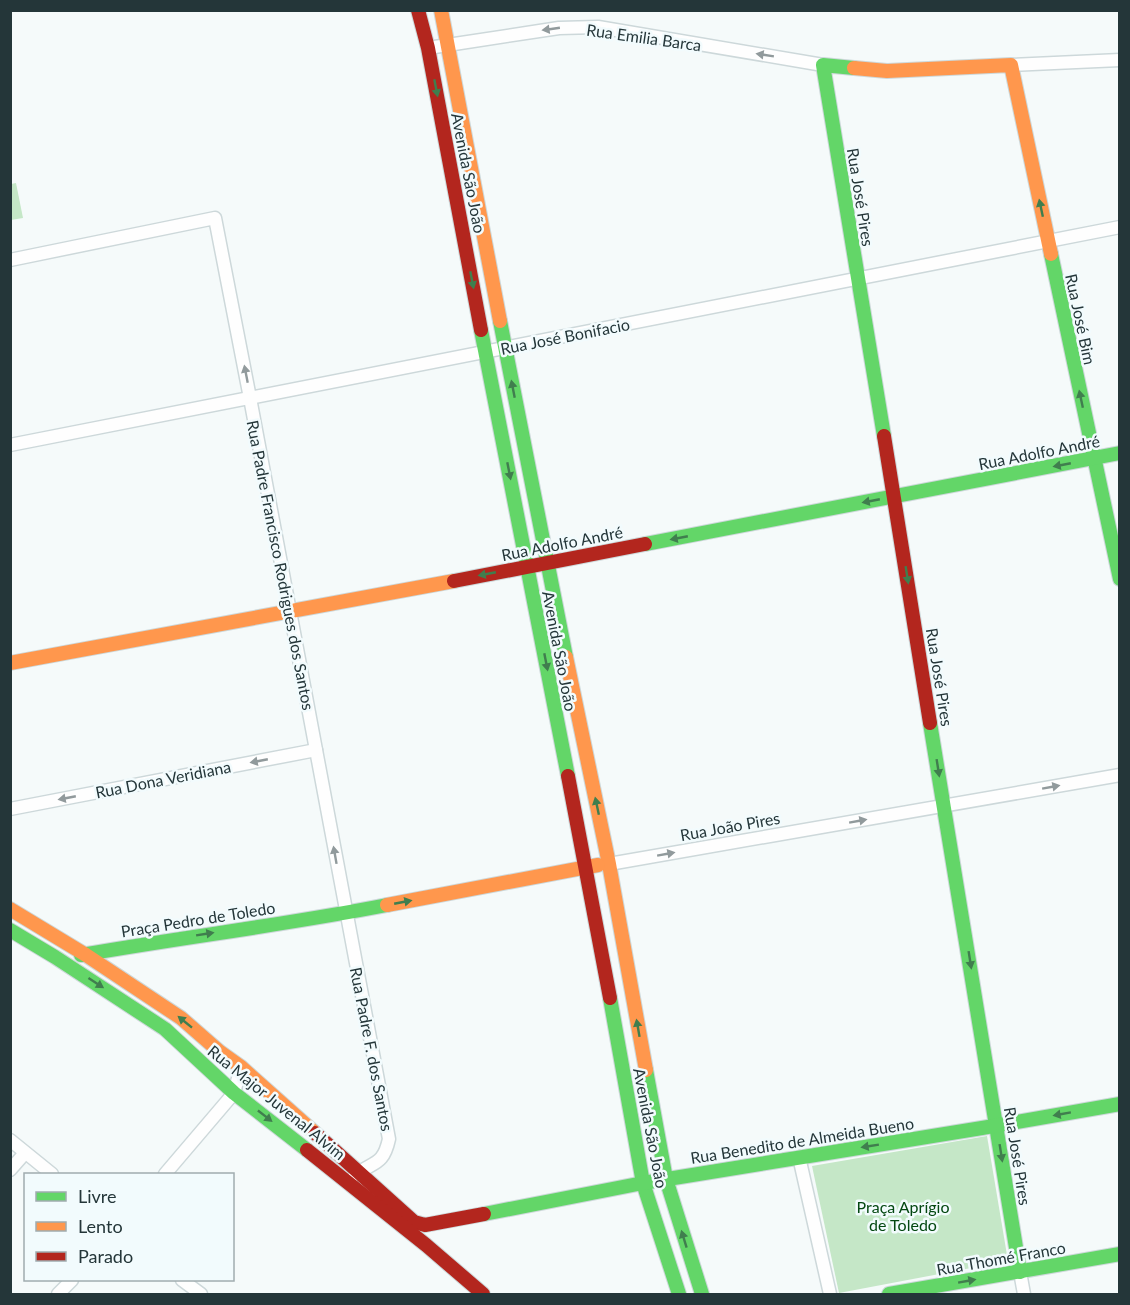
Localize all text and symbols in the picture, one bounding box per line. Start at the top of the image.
street label: Rua Emilia Barca [585,20,703,54]
one-way arrow [542,25,561,34]
one-way arrow [755,50,774,59]
one-way arrow [432,79,441,98]
street label: Avenida São João [448,111,490,235]
street label: Rua José Pires [844,146,878,248]
one-way arrow [1036,198,1045,217]
one-way arrow [468,270,477,289]
street label: Rua José Bim [1062,272,1100,366]
street label: Rua José Bonifacio [499,314,631,358]
one-way arrow [241,365,250,384]
one-way arrow [508,379,517,398]
one-way arrow [1076,390,1086,408]
street label: Rua Padre Francisco Rodrigues dos Santos [244,418,318,712]
street label: Rua Adolfo André [977,431,1101,473]
one-way arrow [1052,461,1071,470]
one-way arrow [505,462,514,481]
one-way arrow [861,497,880,506]
street label: Rua Adolfo André [500,522,624,564]
one-way arrow [669,534,688,543]
one-way arrow [902,566,911,585]
one-way arrow [478,570,497,579]
street label: Avenida São João [539,589,581,713]
street label: Rua José Pires [923,626,957,728]
one-way arrow [542,653,551,672]
street label: Rua Dona Veridiana [94,757,232,801]
one-way arrow [249,757,268,766]
one-way arrow [934,758,943,777]
one-way arrow [1041,783,1060,792]
one-way arrow [57,794,76,803]
one-way arrow [592,797,601,816]
street label: Rua João Pires [679,808,782,844]
one-way arrow [849,816,868,825]
one-way arrow [330,845,339,864]
one-way arrow [657,849,676,858]
street label: Praça Pedro de Toledo [120,897,276,941]
one-way arrow [394,897,413,906]
one-way arrow [196,930,215,939]
one-way arrow [965,951,974,970]
street label: Rua Padre F. dos Santos [347,965,397,1133]
one-way arrow [87,977,103,989]
one-way arrow [177,1015,193,1028]
one-way arrow [634,1018,643,1037]
street label: Rua Major Juvenal Alvim [204,1041,350,1163]
street label: Avenida São João [630,1066,672,1190]
street label: Rua José Pires [1001,1105,1035,1207]
one-way arrow [257,1110,272,1122]
one-way arrow [1052,1110,1071,1119]
street label: Rua Benedito de Almeida Bueno [689,1113,915,1167]
one-way arrow [860,1142,879,1151]
one-way arrow [997,1143,1006,1162]
legend [24,1173,234,1281]
text: Livre [78,1185,117,1207]
park label: Praça Aprígio de Toledo [857,1197,949,1234]
text: Lento [78,1215,123,1237]
one-way arrow [679,1230,689,1248]
street label: Rua Thomé Franco [935,1237,1067,1279]
text: Parado [78,1245,133,1267]
one-way arrow [958,1276,977,1285]

